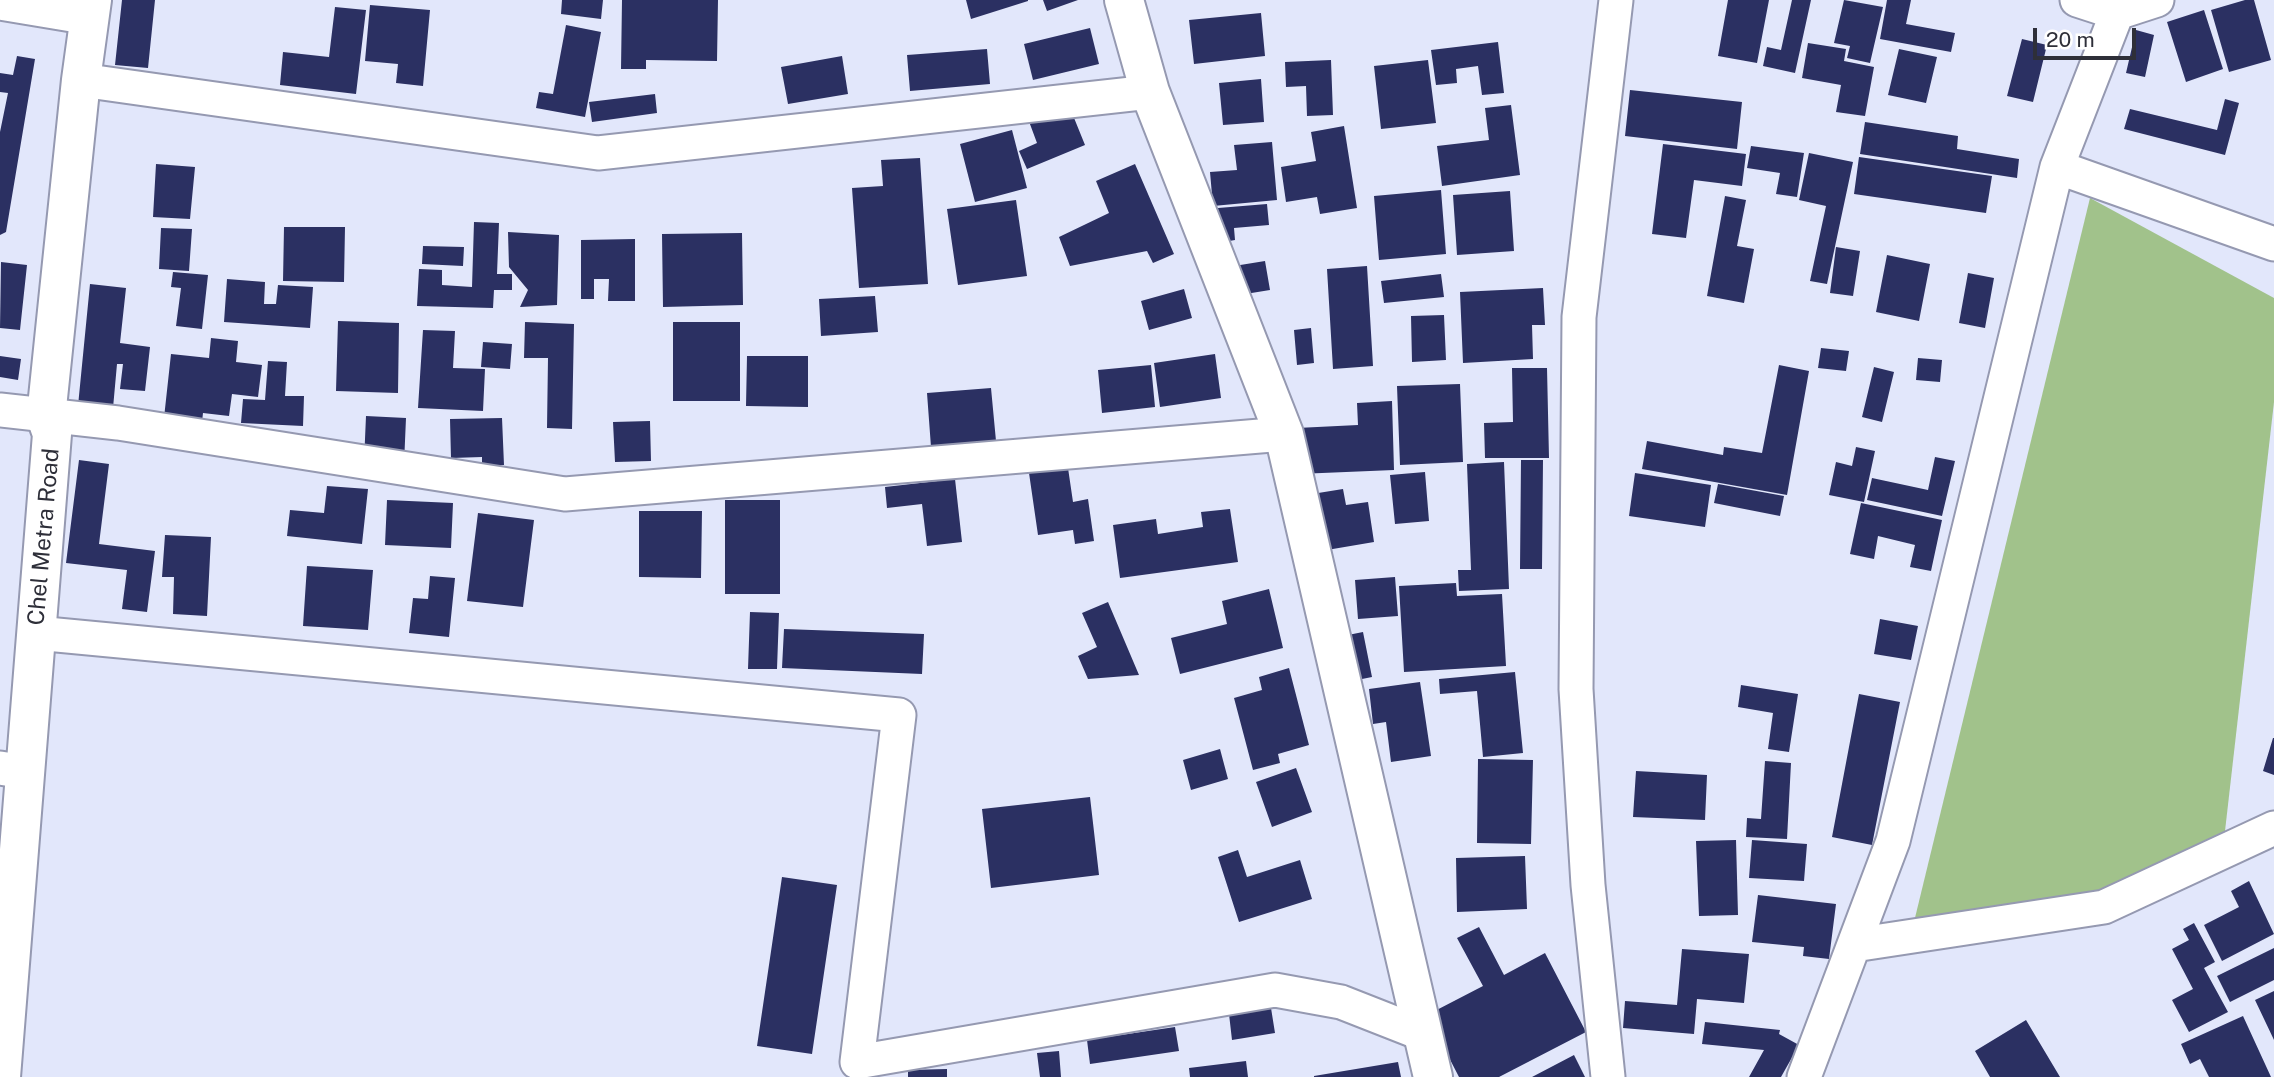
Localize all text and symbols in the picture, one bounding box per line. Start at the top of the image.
scale bar [2036,14,2139,58]
text: 20 m [2046,27,2095,52]
street label: Chel Metra Road [23,447,65,627]

